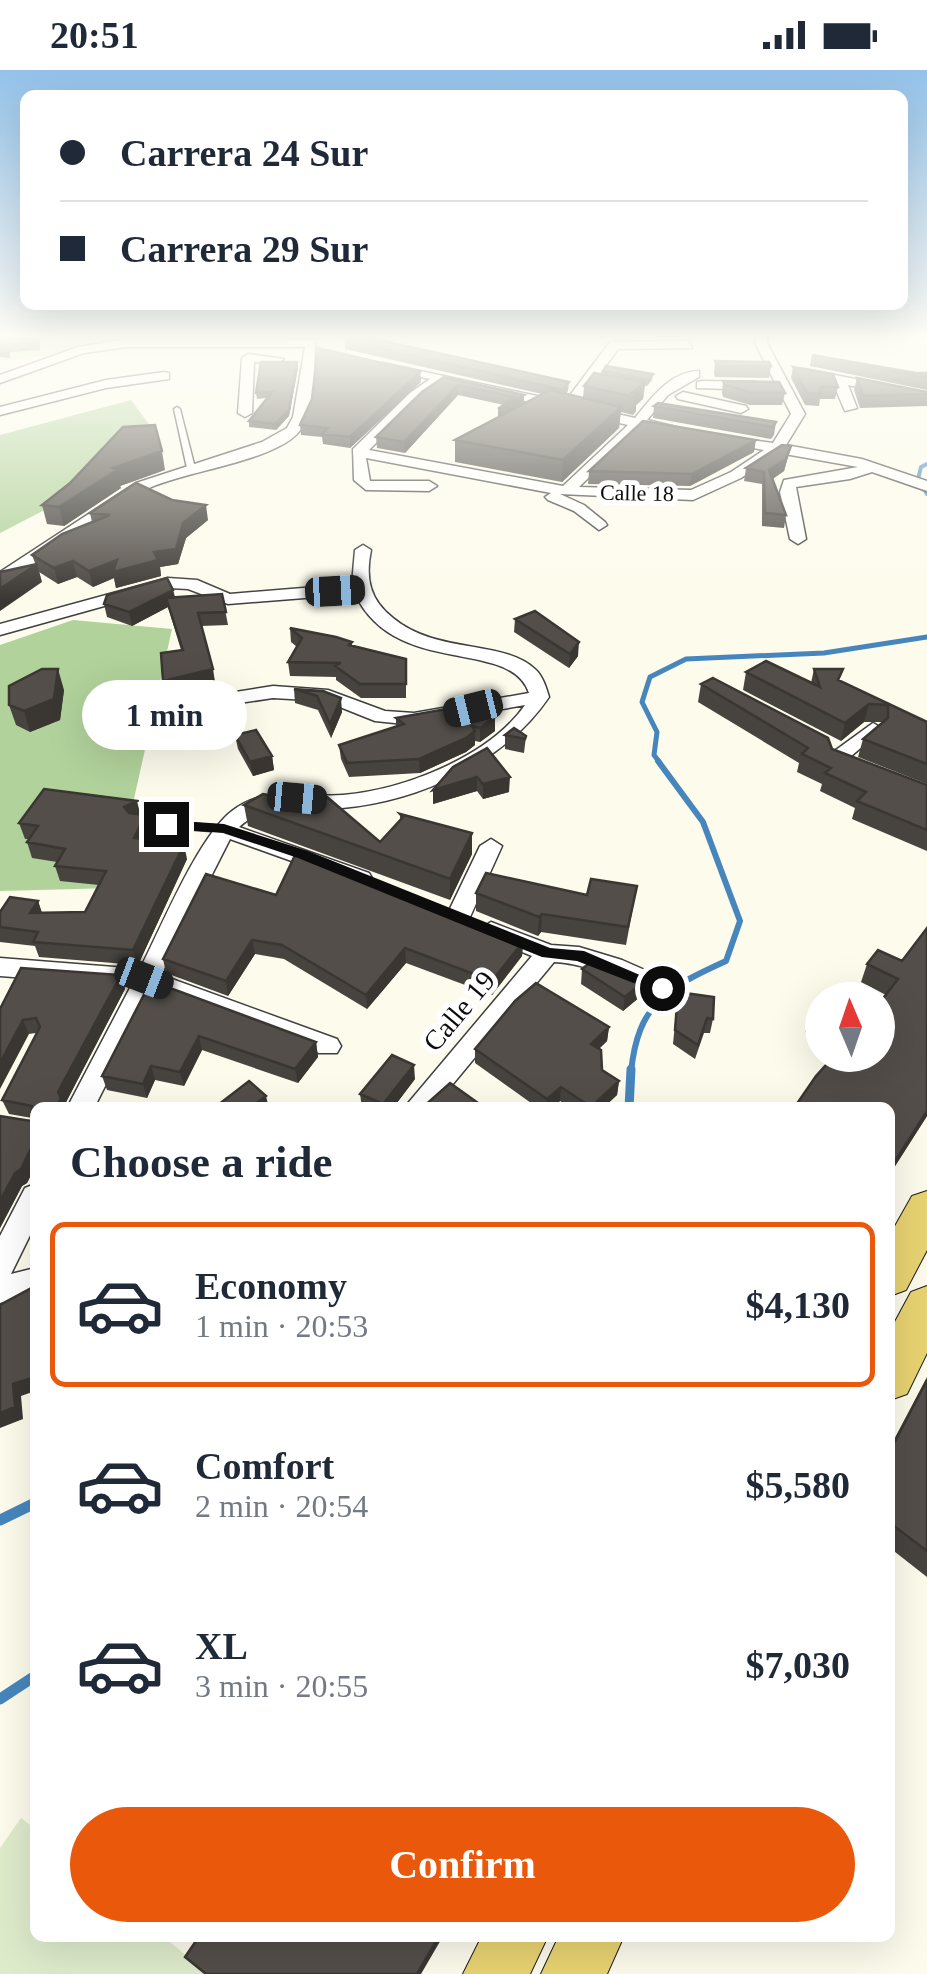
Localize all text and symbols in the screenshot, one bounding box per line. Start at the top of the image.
text: 20:51 [50,14,139,56]
text: Carrera 24 Sur [120,132,368,174]
text: Carrera 29 Sur [120,228,368,270]
street label: Calle 18 [600,480,674,506]
car [304,574,366,608]
callout: 1 min [84,679,248,749]
car [440,686,506,730]
text: 1 min [126,697,203,733]
car [266,780,328,816]
route end [144,802,189,847]
car [111,953,177,1003]
street label: Calle 19 [417,965,501,1057]
route start [640,966,685,1011]
north arrow [805,982,895,1072]
map controls [805,982,895,1072]
text: Choose a ride [70,1137,333,1187]
icon: car [75,1260,165,1350]
text: Economy [195,1265,347,1307]
text: $4,130 [746,1284,850,1326]
text: 1 min · 20:53 [195,1308,368,1344]
icon: car [75,1440,165,1530]
text: Comfort [195,1445,334,1487]
text: $5,580 [746,1464,850,1506]
text: 2 min · 20:54 [195,1488,368,1524]
icon: car [75,1620,165,1710]
text: XL [195,1625,248,1667]
text: $7,030 [746,1644,850,1686]
text: 3 min · 20:55 [195,1668,368,1704]
button: Confirm [70,1807,855,1922]

